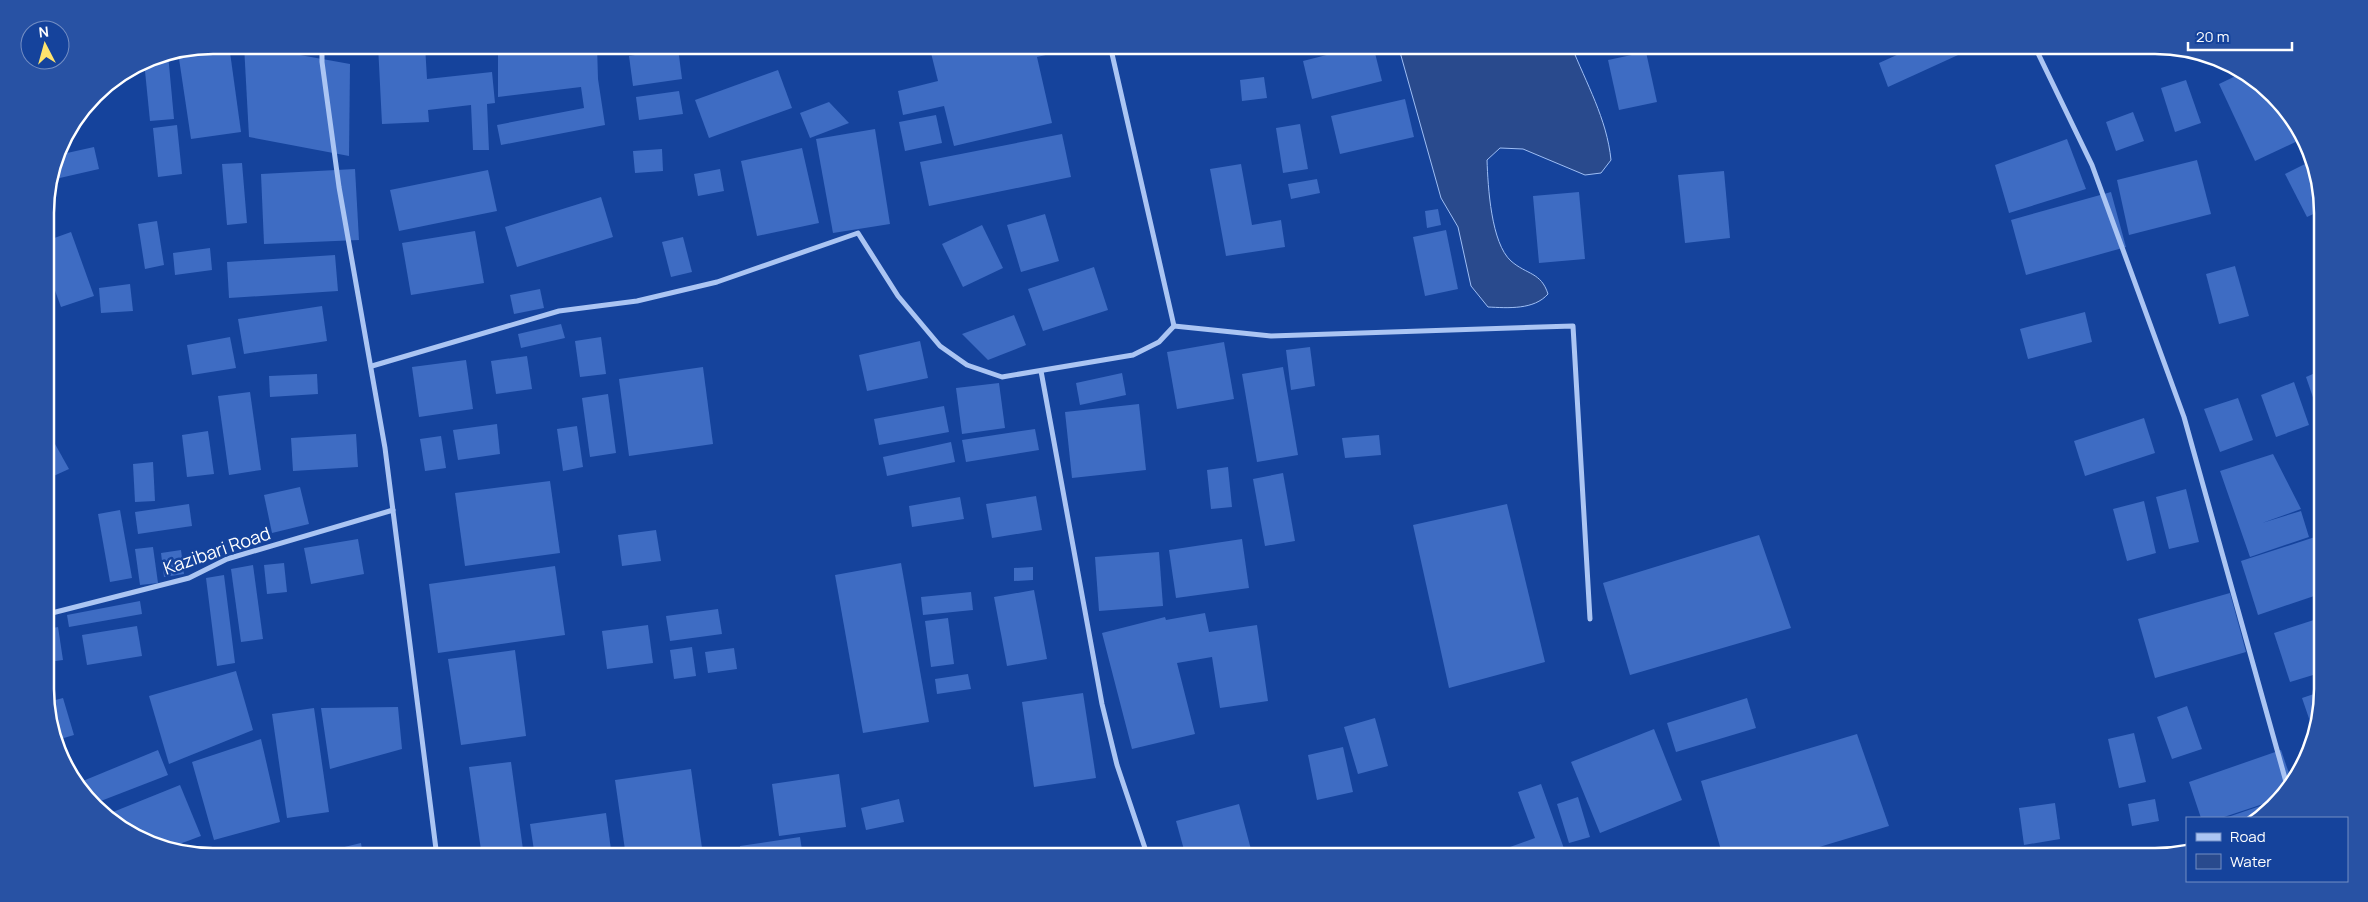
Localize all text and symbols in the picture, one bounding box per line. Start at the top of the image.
north arrow [20,20,70,70]
scale bar [2188,20,2292,52]
text: N [38,22,50,42]
text: 20 m [2196,26,2229,47]
street label: Kazibari Road [160,520,274,580]
legend [2186,817,2348,882]
text: Road [2230,826,2266,847]
text: Water [2230,851,2272,872]

